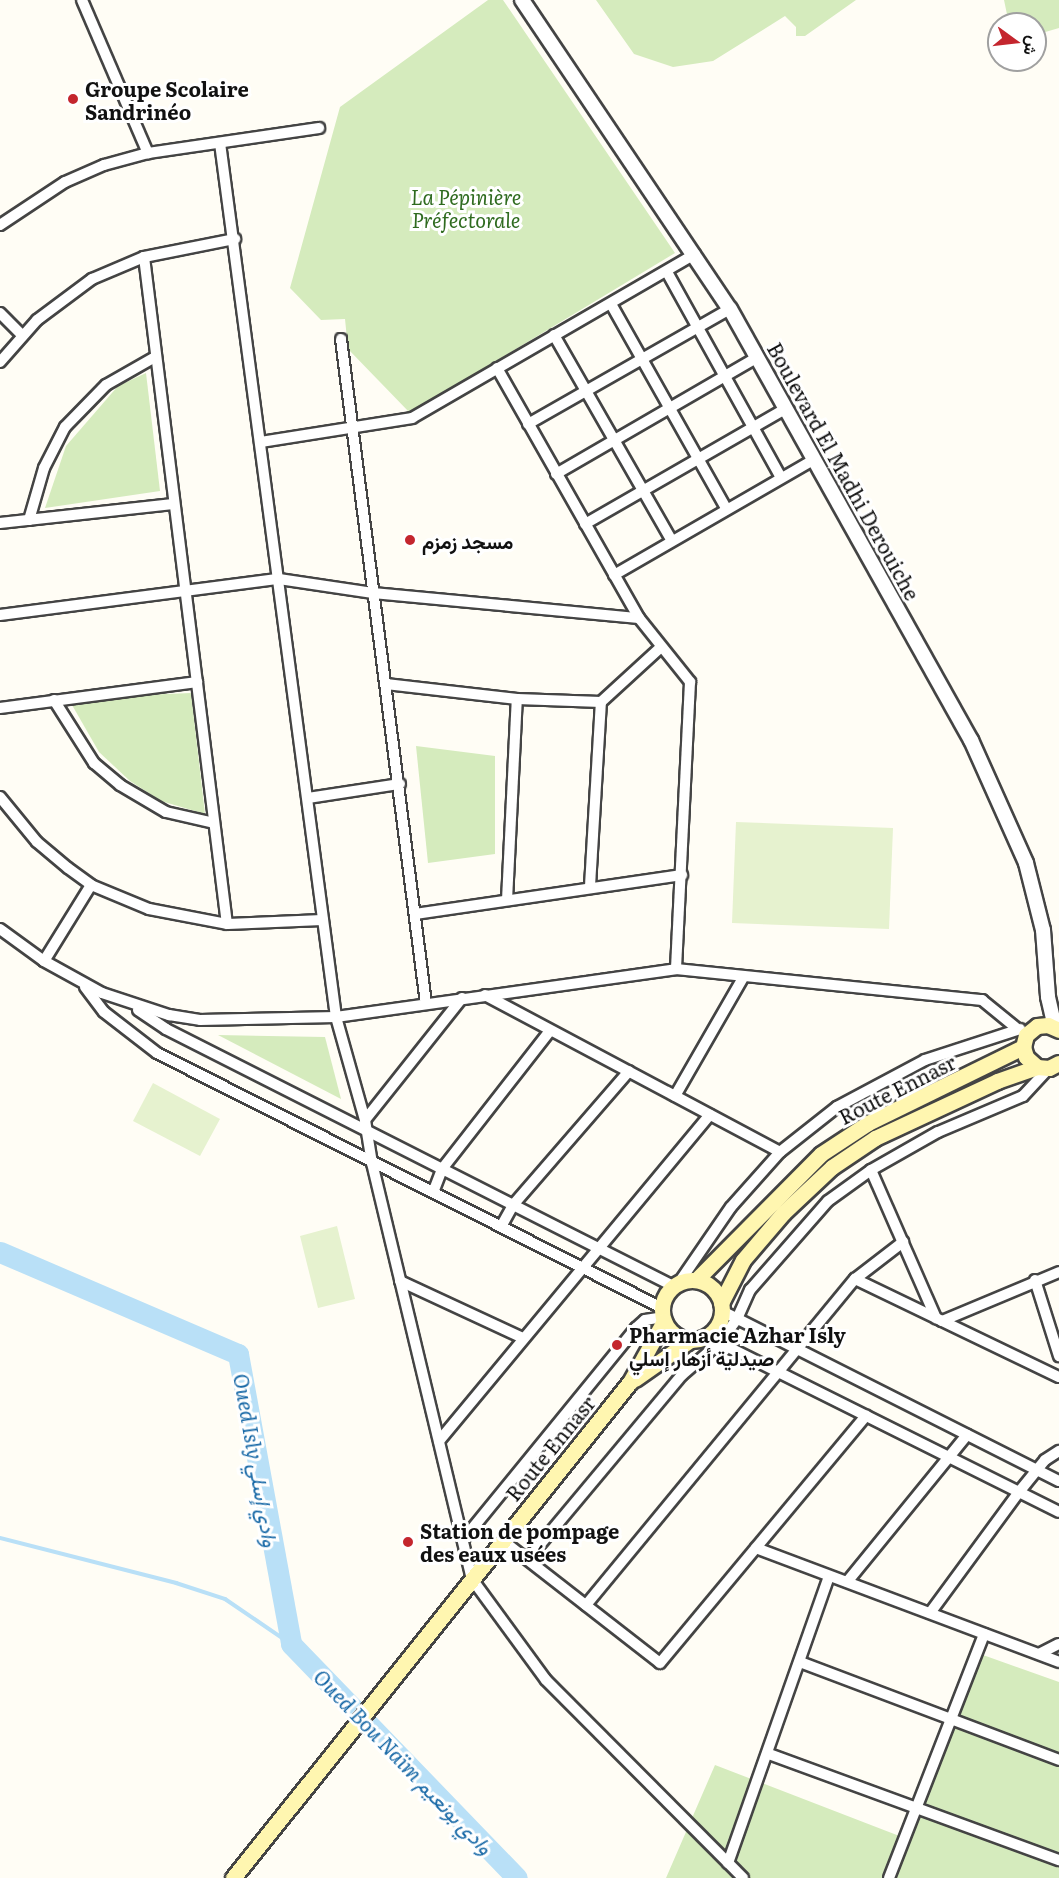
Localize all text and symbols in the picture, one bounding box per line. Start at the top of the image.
north arrow [987,12,1047,72]
text: ش [1018,34,1047,59]
place label: Groupe Scolaire Sandrinéo [85,76,249,123]
marker: Groupe Scolaire Sandrinéo [66,92,80,106]
park label: La Pépinière Préfectorale [411,184,521,231]
street label: Boulevard El Madhi Derouiche [763,338,925,604]
place label: مسجد زمزم [422,528,513,552]
marker: مسجد زمزم [403,533,417,547]
street label: Route Ennasr [834,1049,960,1129]
place label: Pharmacie Azhar Isly صيدلية أزهار إسلي [629,1322,846,1369]
marker: Pharmacie Azhar Isly صيدلية أزهار إسلي [610,1338,624,1352]
water label: Oued Isly وادي إسلي [229,1371,285,1549]
street label: Route Ennasr [500,1391,600,1505]
place label: Station de pompage des eaux usées [420,1518,619,1565]
marker: Station de pompage des eaux usées [401,1535,415,1549]
water label: Oued Bou Naïm وادي بونعيم [309,1663,499,1859]

